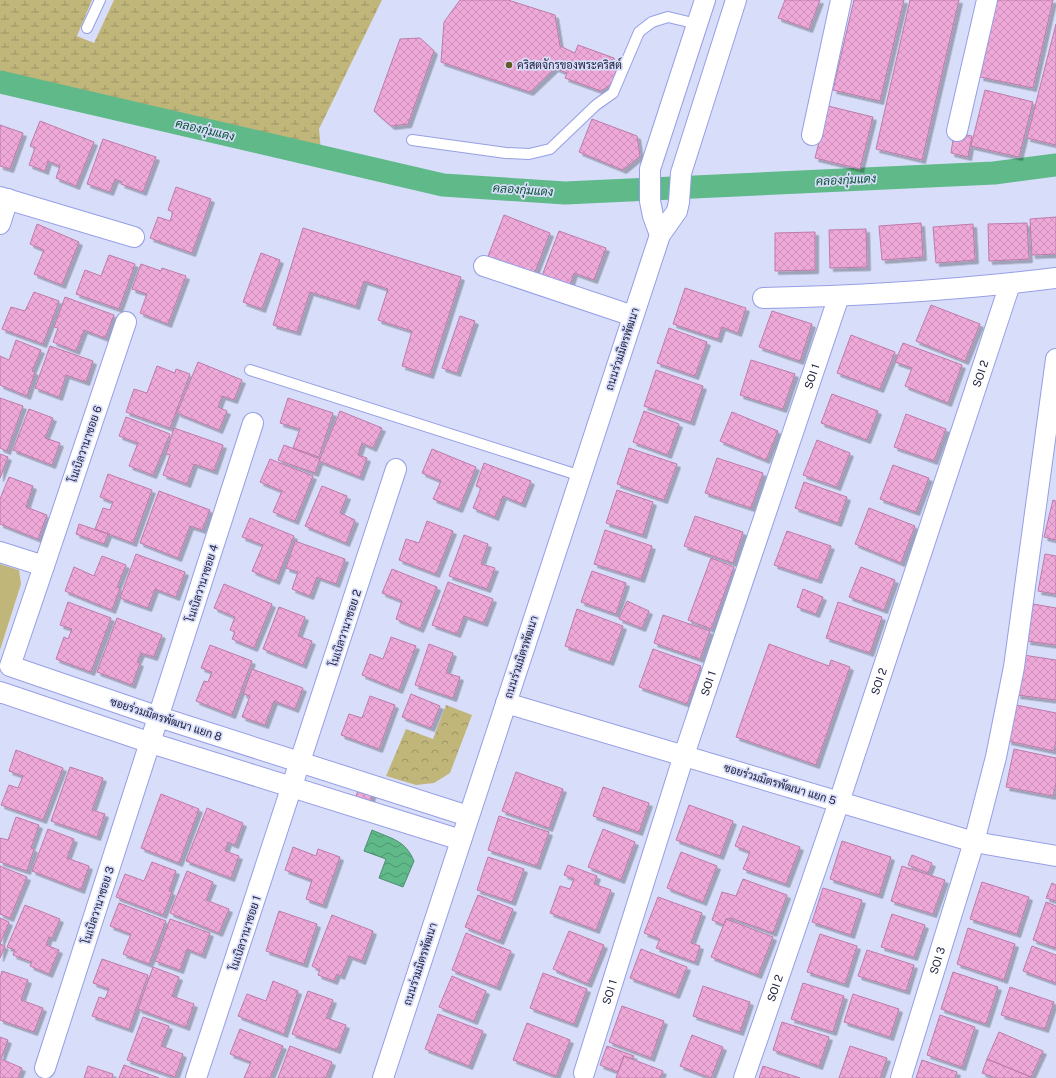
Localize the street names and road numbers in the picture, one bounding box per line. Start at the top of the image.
street label: ถนนร่วมมิตรพัฒนา [602,306,641,392]
street label: SOI 2 [970,358,991,389]
street label: SOI 1 [802,362,822,390]
street label: โนเบิลวานาซอย 6 [64,403,104,485]
street label: โนเบิลวานาซอย 4 [182,542,220,624]
street label: โนเบิลวานาซอย 2 [325,587,363,669]
street label: ถนนร่วมมิตรพัฒนา [501,614,540,700]
street label: SOI 2 [869,666,889,696]
street label: SOI 1 [698,669,718,697]
street label: ซอยร่วมมิตรพัฒนา แยก 8 [109,694,224,743]
street label: ซอยร่วมมิตรพัฒนา แยก 5 [722,760,838,807]
street label: โนเบิลวานาซอย 3 [78,864,116,946]
street label: โนเบิลวานาซอย 1 [225,893,263,973]
street label: ถนนร่วมมิตรพัฒนา [400,921,439,1007]
street label: SOI 3 [927,945,947,976]
street label: SOI 2 [765,973,785,1003]
street label: SOI 1 [600,978,619,1006]

